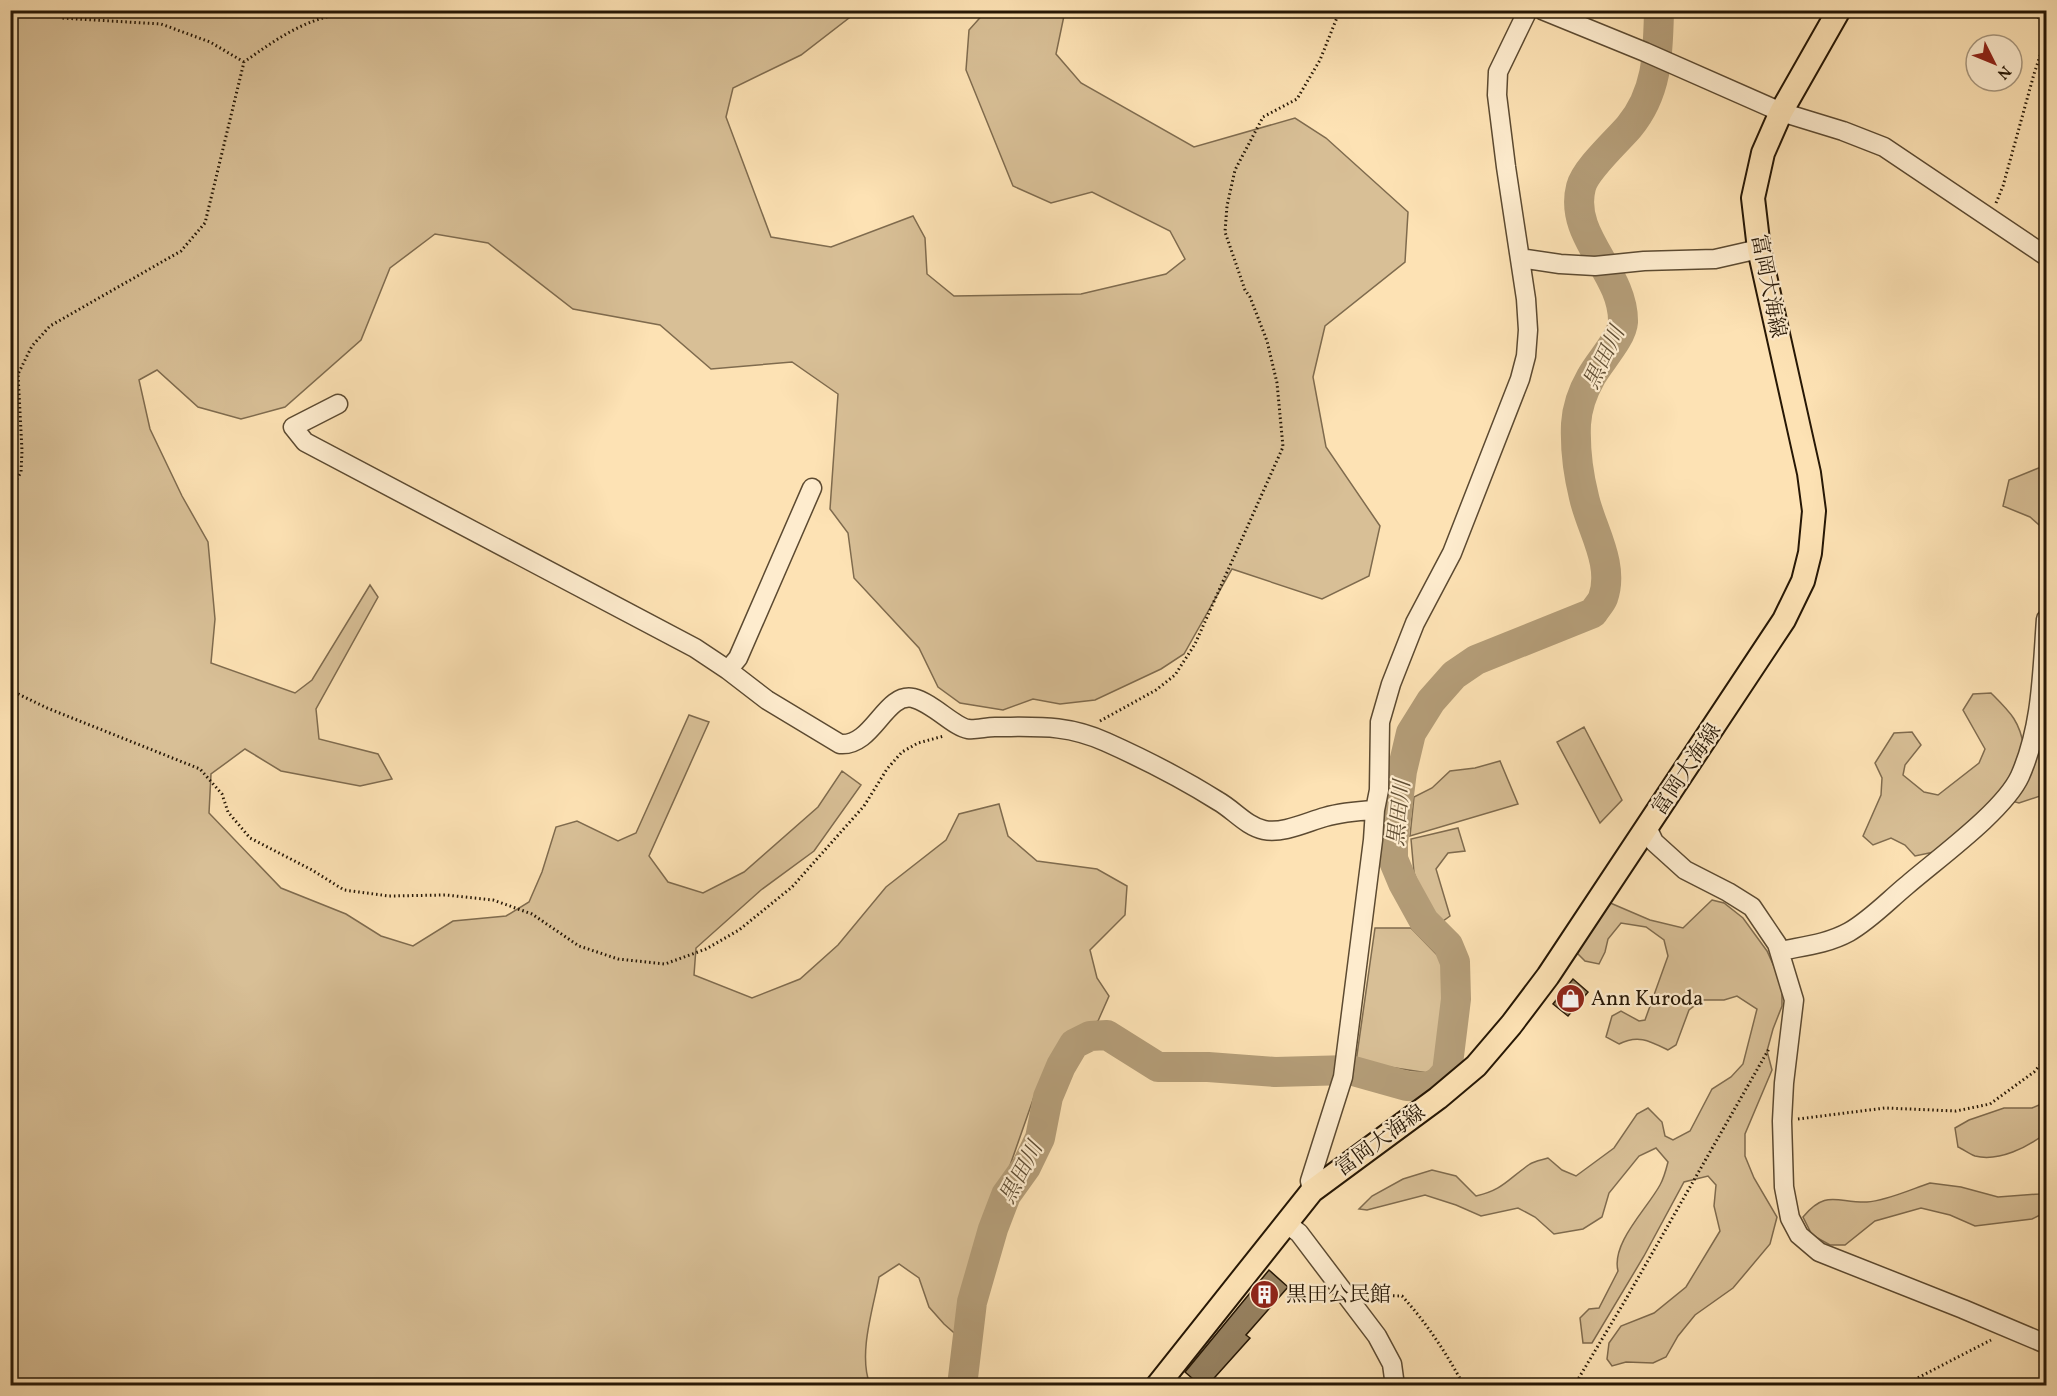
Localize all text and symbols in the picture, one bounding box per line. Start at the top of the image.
north arrow [1964,33,2024,93]
text: N [1991,60,2016,84]
street label: 富岡大海線 [1743,232,1792,341]
water label: 黒田川 [1577,320,1635,395]
street label: 富岡大海線 [1646,718,1729,821]
water label: 黒田川 [1382,777,1420,848]
shop icon: Ann Kuroda [1554,982,1586,1014]
place label: Ann Kuroda [1591,985,1703,1014]
street label: 富岡大海線 [1330,1099,1432,1184]
water label: 黒田川 [993,1135,1052,1210]
building icon: 黒田公民館 [1249,1278,1281,1310]
place label: 黒田公民館 [1286,1281,1391,1310]

